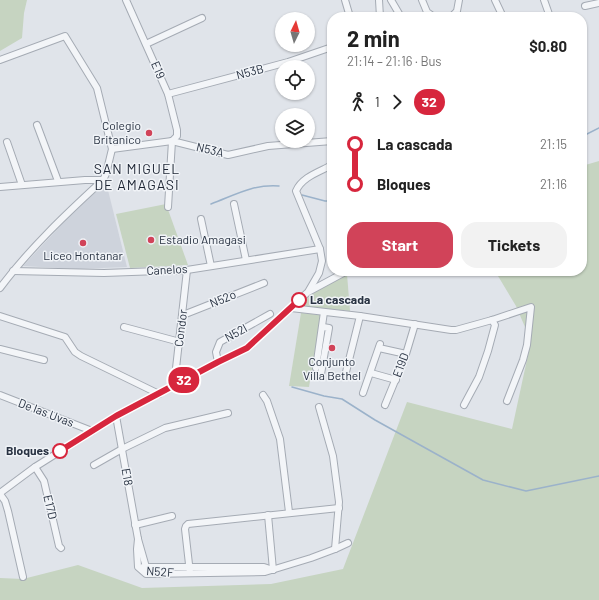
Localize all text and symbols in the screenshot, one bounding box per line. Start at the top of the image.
north arrow [275,12,315,52]
map controls [275,12,315,148]
text: 2 min [347,25,400,51]
text: $0.80 [529,37,567,55]
text: 21:14 – 21:16 · Bus [347,53,442,69]
street label: E19 [149,59,169,80]
button: locate [275,60,315,100]
street label: N53B [234,61,265,81]
icon: walk [347,91,369,113]
icon: forward [386,91,408,113]
text: 32 [422,93,437,110]
text: 1 [375,94,380,110]
button: layers [275,108,315,148]
place label: Colegio Britanico [93,118,141,146]
marker: Colegio Britanico [144,128,154,138]
text: La cascada [377,135,452,153]
text: 21:15 [540,136,567,152]
street label: N53A [195,139,225,159]
district label: SAN MIGUEL DE AMAGASI [94,160,180,193]
text: Bloques [377,175,431,193]
text: 21:16 [540,176,567,192]
button: Start [347,222,453,268]
button: Tickets [461,222,567,268]
place label: Estadio Amagasi [159,232,246,246]
marker: Estadio Amagasi [146,235,156,245]
marker: Liceo Hontanar [78,238,88,248]
place label: Liceo Hontanar [43,248,123,262]
street label: Canelos [146,261,188,277]
street label: N52o [207,286,238,310]
marker: La cascada [291,292,307,308]
place label: La cascada [310,292,370,306]
street label: Condor [171,308,189,347]
street label: N52l [222,320,249,344]
marker: Conjunto Villa Bethel [327,343,337,353]
street label: E19D [389,350,411,379]
place label: Conjunto Villa Bethel [303,354,361,382]
line badge: 32 [166,367,202,393]
text: 32 [176,371,192,388]
street label: De las Uvas [17,395,76,429]
place label: Bloques [6,443,49,457]
marker: Bloques [52,443,68,459]
street label: E18 [120,467,136,487]
street label: E17D [41,493,61,520]
street label: N52F [146,563,174,579]

